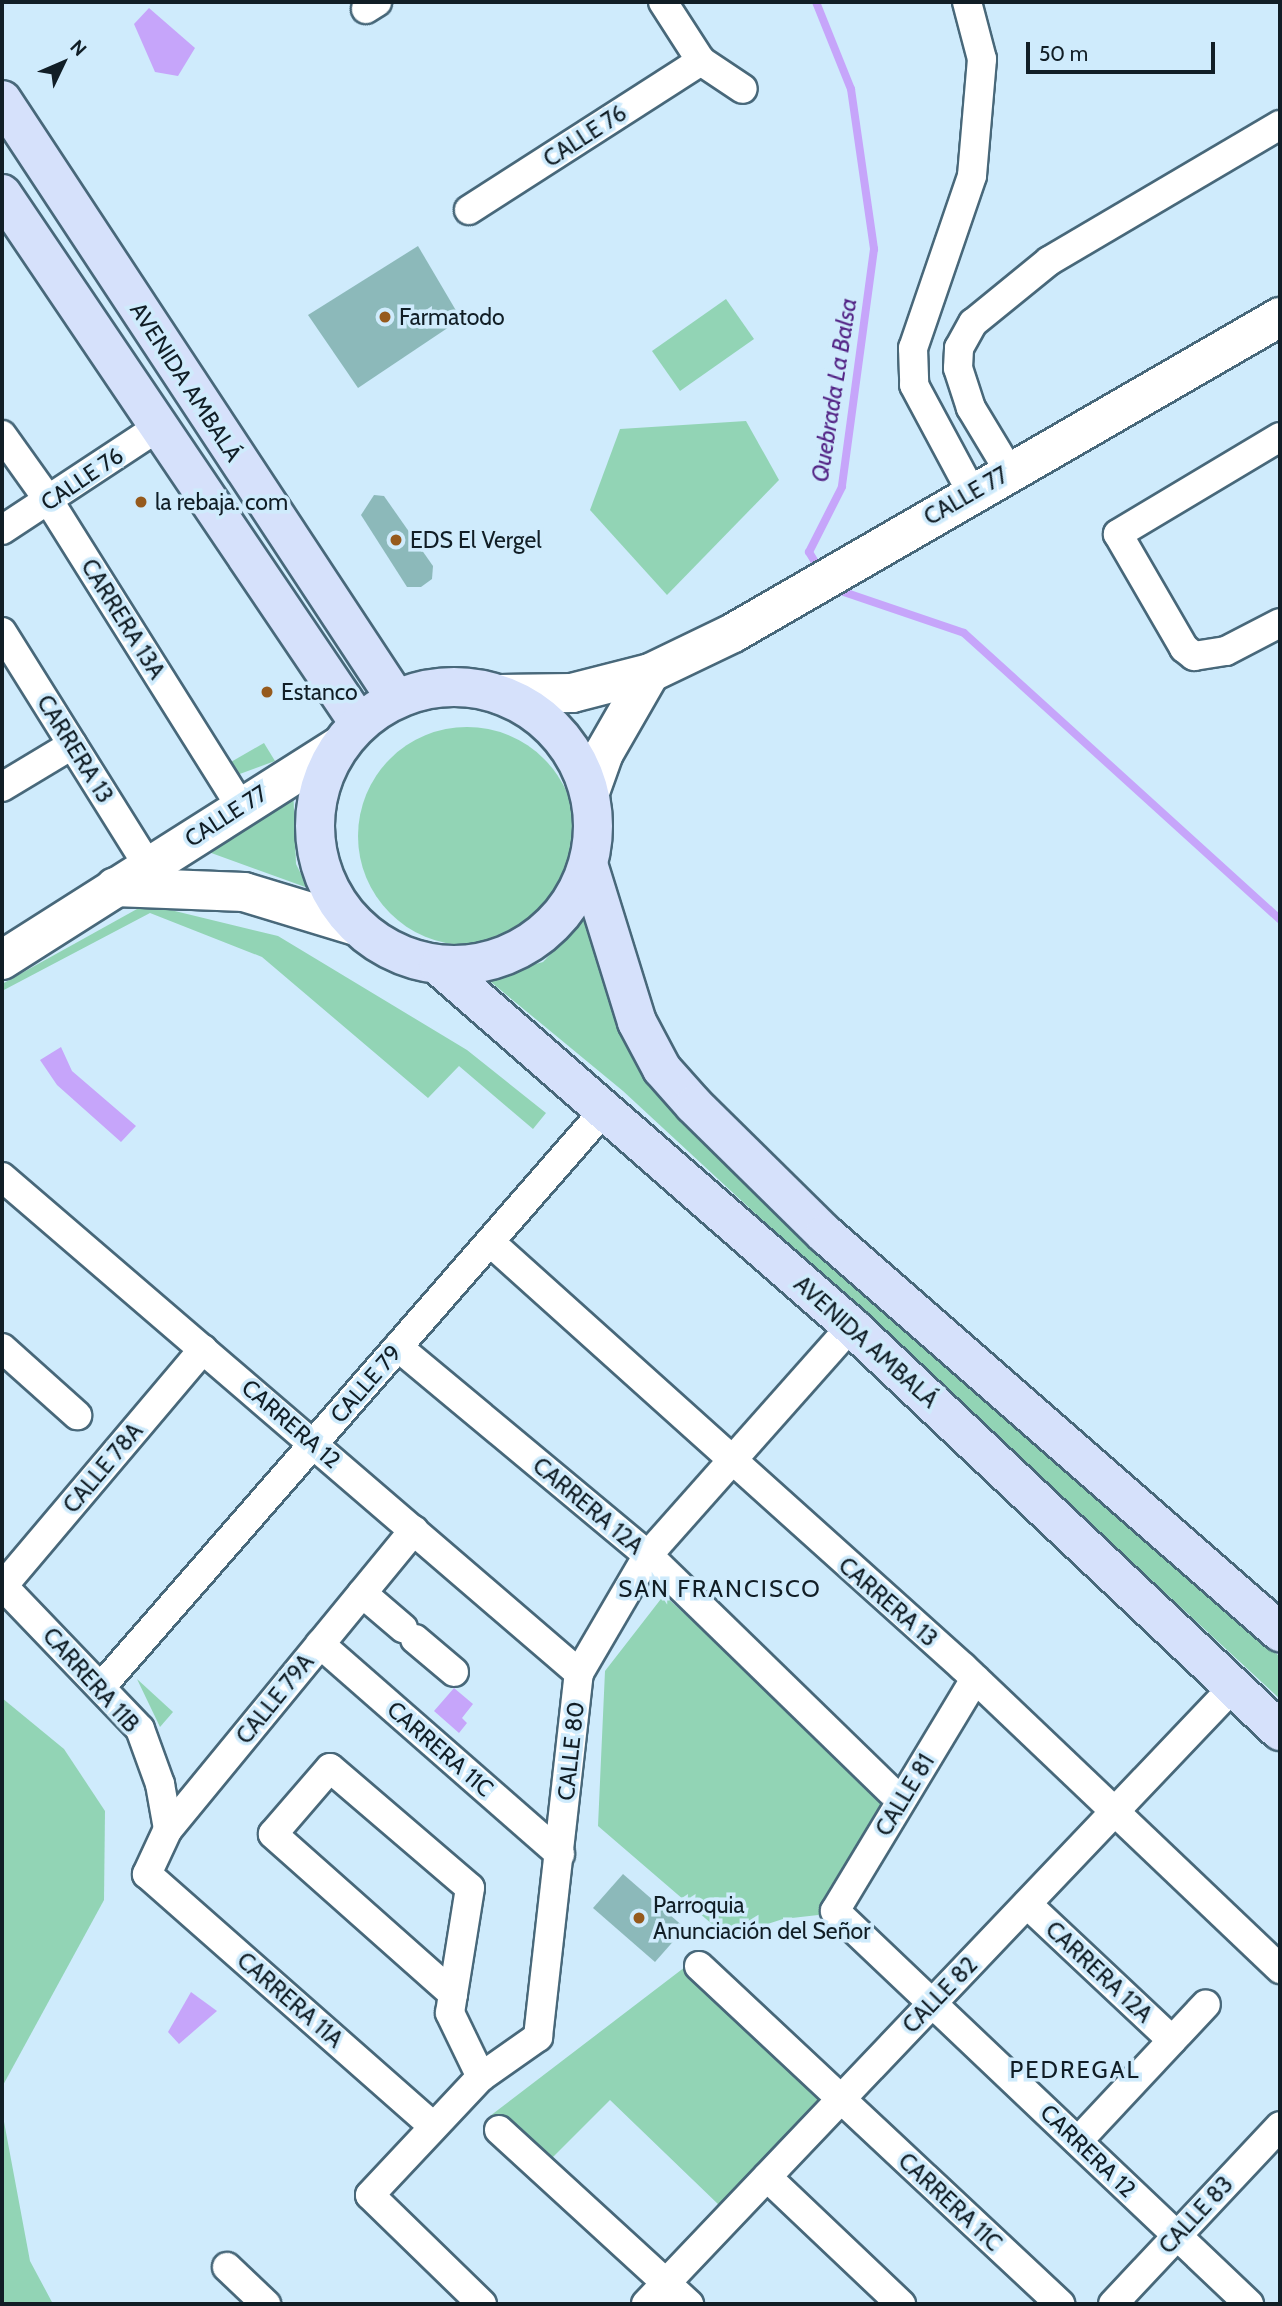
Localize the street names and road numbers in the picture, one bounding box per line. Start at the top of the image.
street label: CALLE 76 [538,99,632,173]
street label: AVENIDA AMBALÁ [124,297,248,467]
street label: CALLE 76 [36,441,128,517]
street label: CALLE 77 [919,461,1013,531]
street label: CARRERA 13A [75,554,171,684]
street label: CARRERA 13 [31,690,119,808]
street label: CALLE 77 [180,779,272,853]
street label: AVENIDA AMBALÁ [788,1270,944,1414]
street label: CALLE 79 [325,1340,407,1428]
street label: CARRERA 12 [236,1374,346,1474]
street label: CALLE 78A [57,1417,149,1519]
street label: CARRERA 12A [527,1452,649,1560]
street label: CARRERA 13 [833,1552,943,1652]
street label: CARRERA 11B [37,1622,145,1738]
street label: CALLE 79A [230,1649,320,1749]
street label: CARRERA 11C [381,1696,499,1802]
street label: CALLE 80 [552,1700,590,1802]
street label: CALLE 81 [870,1749,940,1841]
street label: CARRERA 12A [1040,1916,1158,2028]
street label: CARRERA 11A [231,1947,349,2053]
street label: CALLE 82 [897,1951,983,2039]
street label: CARRERA 12 [1035,2099,1141,2203]
street label: CARRERA 11C [893,2147,1007,2257]
street label: CALLE 83 [1153,2171,1239,2259]

